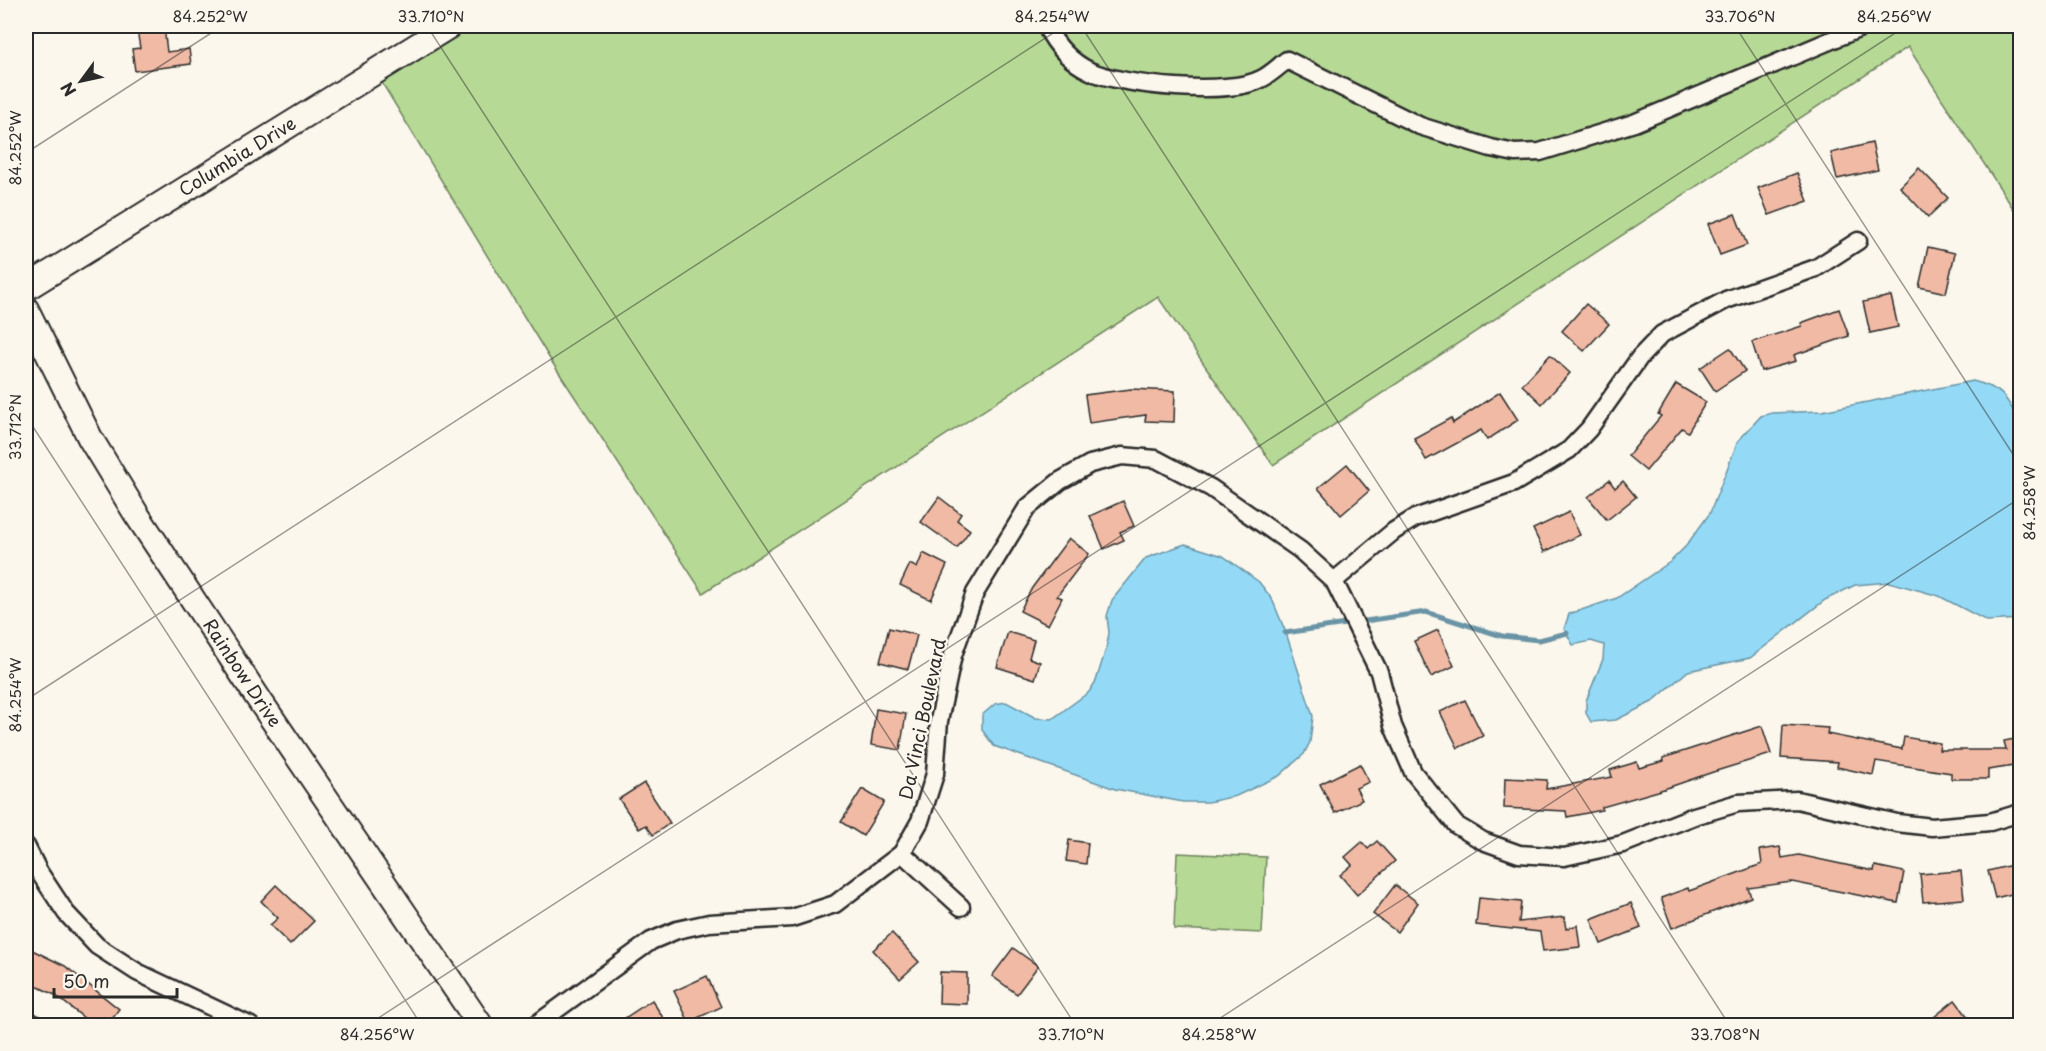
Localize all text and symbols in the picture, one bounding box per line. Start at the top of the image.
text: 84.252°W [172,4,248,27]
text: 33.710°N [398,4,464,27]
text: 84.254°W [1015,4,1090,27]
text: 33.706°N [1705,4,1775,27]
text: 84.256°W [1857,4,1932,27]
north arrow [51,51,111,111]
text: N [54,78,81,102]
street label: Columbia Drive [173,109,301,202]
text: 84.252°W [3,110,26,186]
text: 33.712°N [3,394,26,460]
text: 84.258°W [2017,465,2040,541]
street label: Rainbow Drive [197,613,289,732]
street label: Da Vinci Boulevard [891,636,952,802]
text: 84.254°W [3,657,26,732]
scale bar [54,961,177,999]
text: 50 m [63,967,110,994]
text: 84.256°W [340,1022,415,1045]
text: 33.710°N [1038,1022,1104,1045]
text: 84.258°W [1181,1022,1257,1045]
text: 33.708°N [1690,1022,1760,1045]

